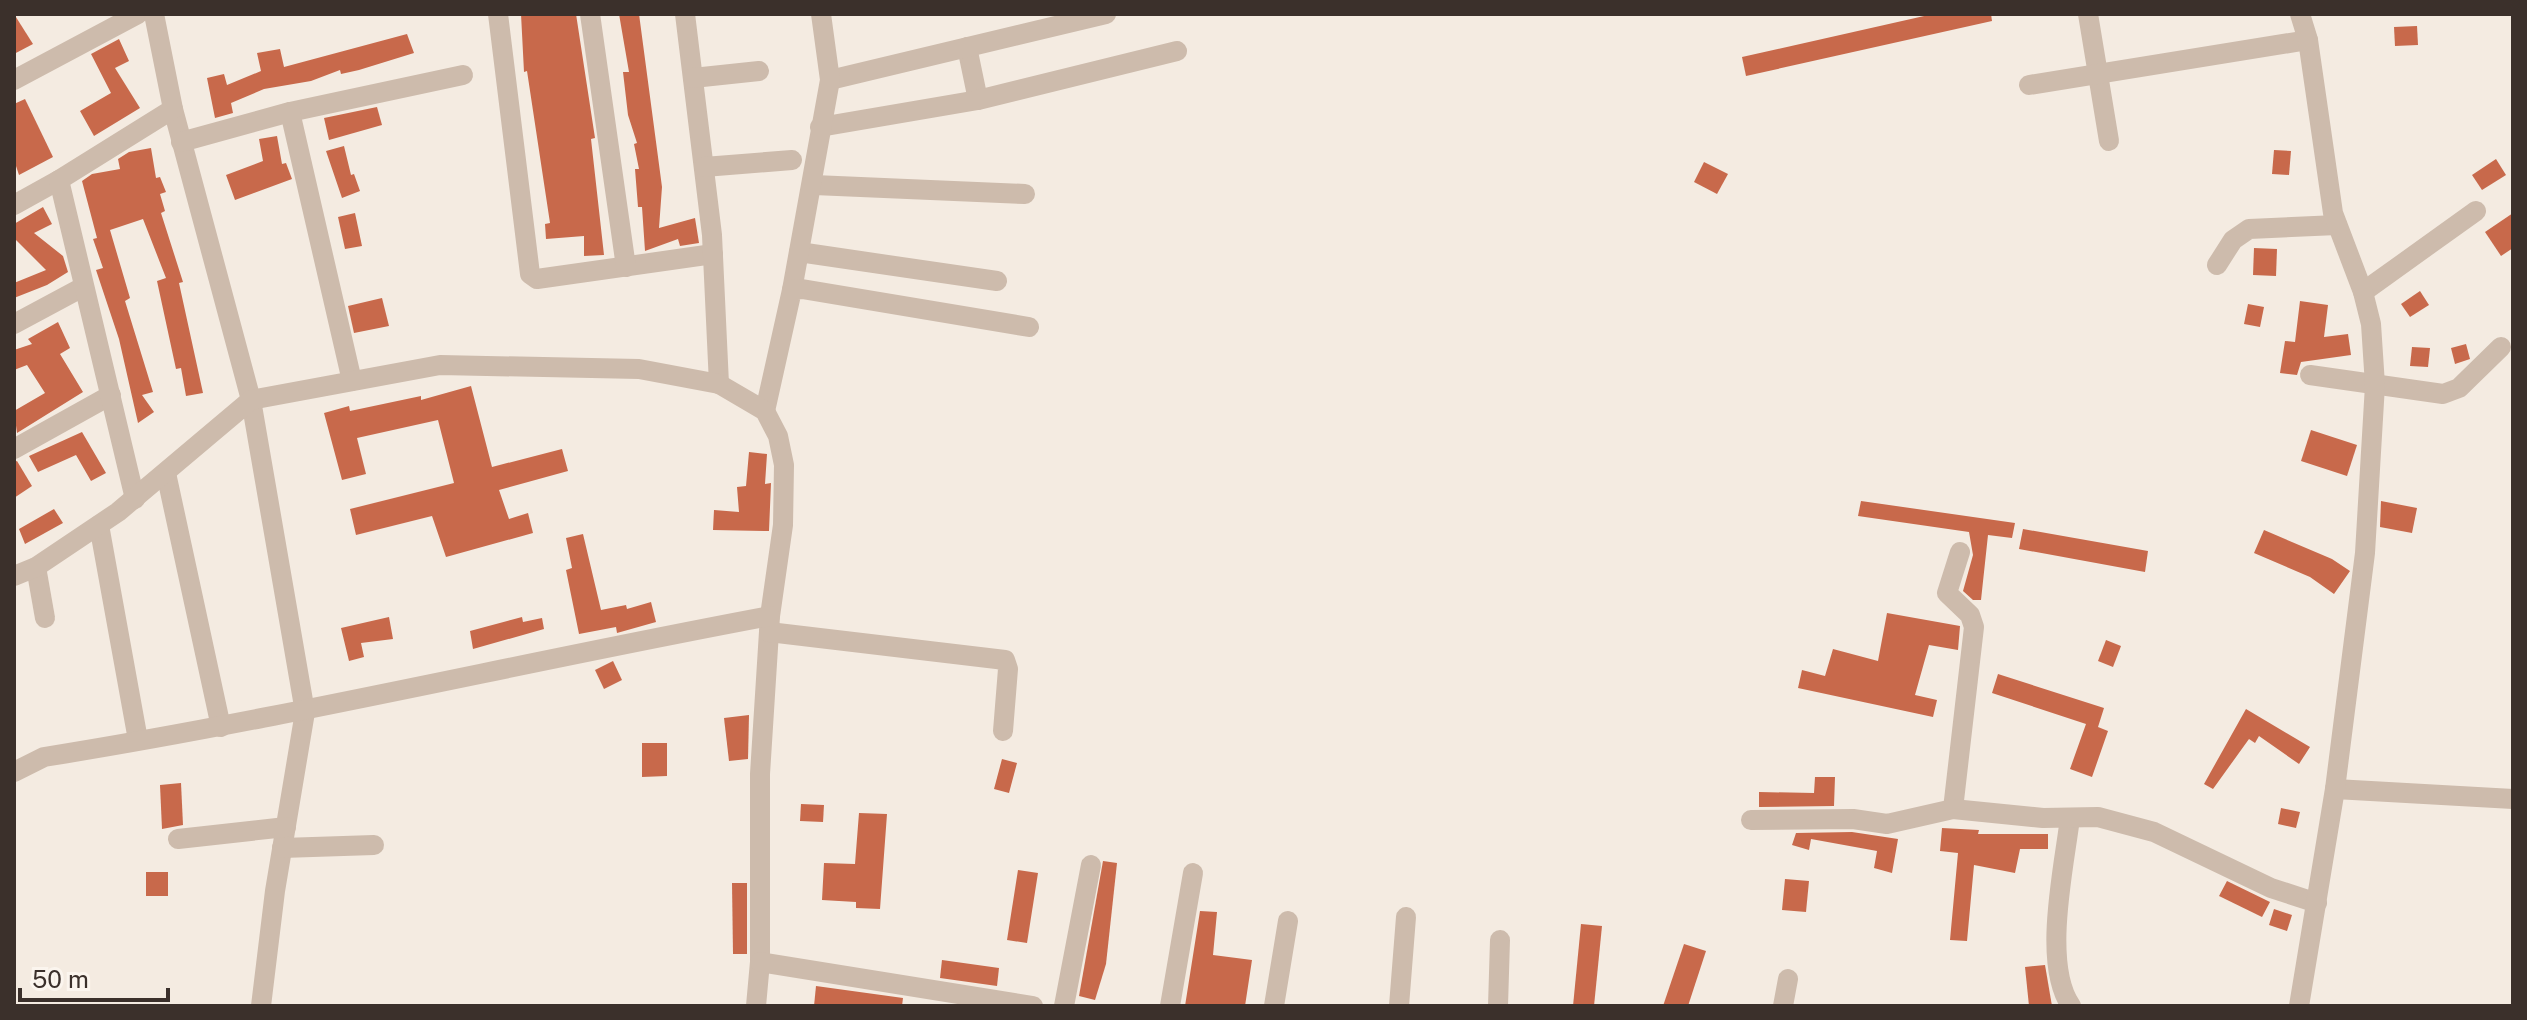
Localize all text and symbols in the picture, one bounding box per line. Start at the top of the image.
scale bar [20,952,168,1002]
text: 50 m [32,965,89,993]

